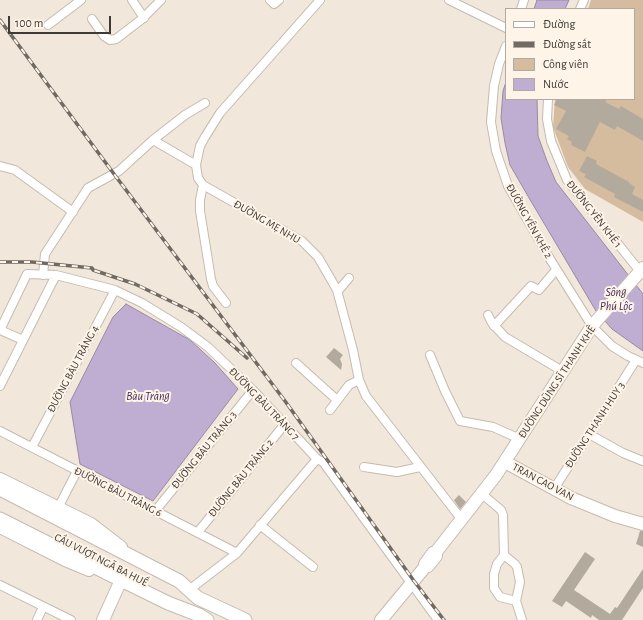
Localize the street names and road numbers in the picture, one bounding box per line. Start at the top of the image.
street label: ĐƯỜNG YÊN KHÊ 1 [564,178,624,250]
street label: ĐƯỜNG YÊN KHÊ 2 [503,181,555,261]
street label: ĐƯỜNG MẸ NHU [231,198,303,246]
street label: ĐƯỜNG BÀU TRẢNG 4 [44,323,102,415]
street label: ĐƯỜNG DŨNG SĨ THANH KHÊ [516,323,598,441]
street label: ĐƯỜNG BÀU TRẢNG 7 [226,365,302,443]
street label: ĐƯỜNG THANH HUY 3 [562,379,628,471]
street label: ĐƯỜNG BÀU TRẢNG 3 [169,408,239,492]
street label: ĐƯỜNG BÀU TRẢNG 2 [205,436,277,520]
street label: TRAN CAO VAN [510,460,576,504]
street label: ĐƯỜNG BÀU TRẢNG 6 [72,464,164,520]
street label: CẦU VƯỢT NGÃ BA HUẾ [52,531,150,589]

